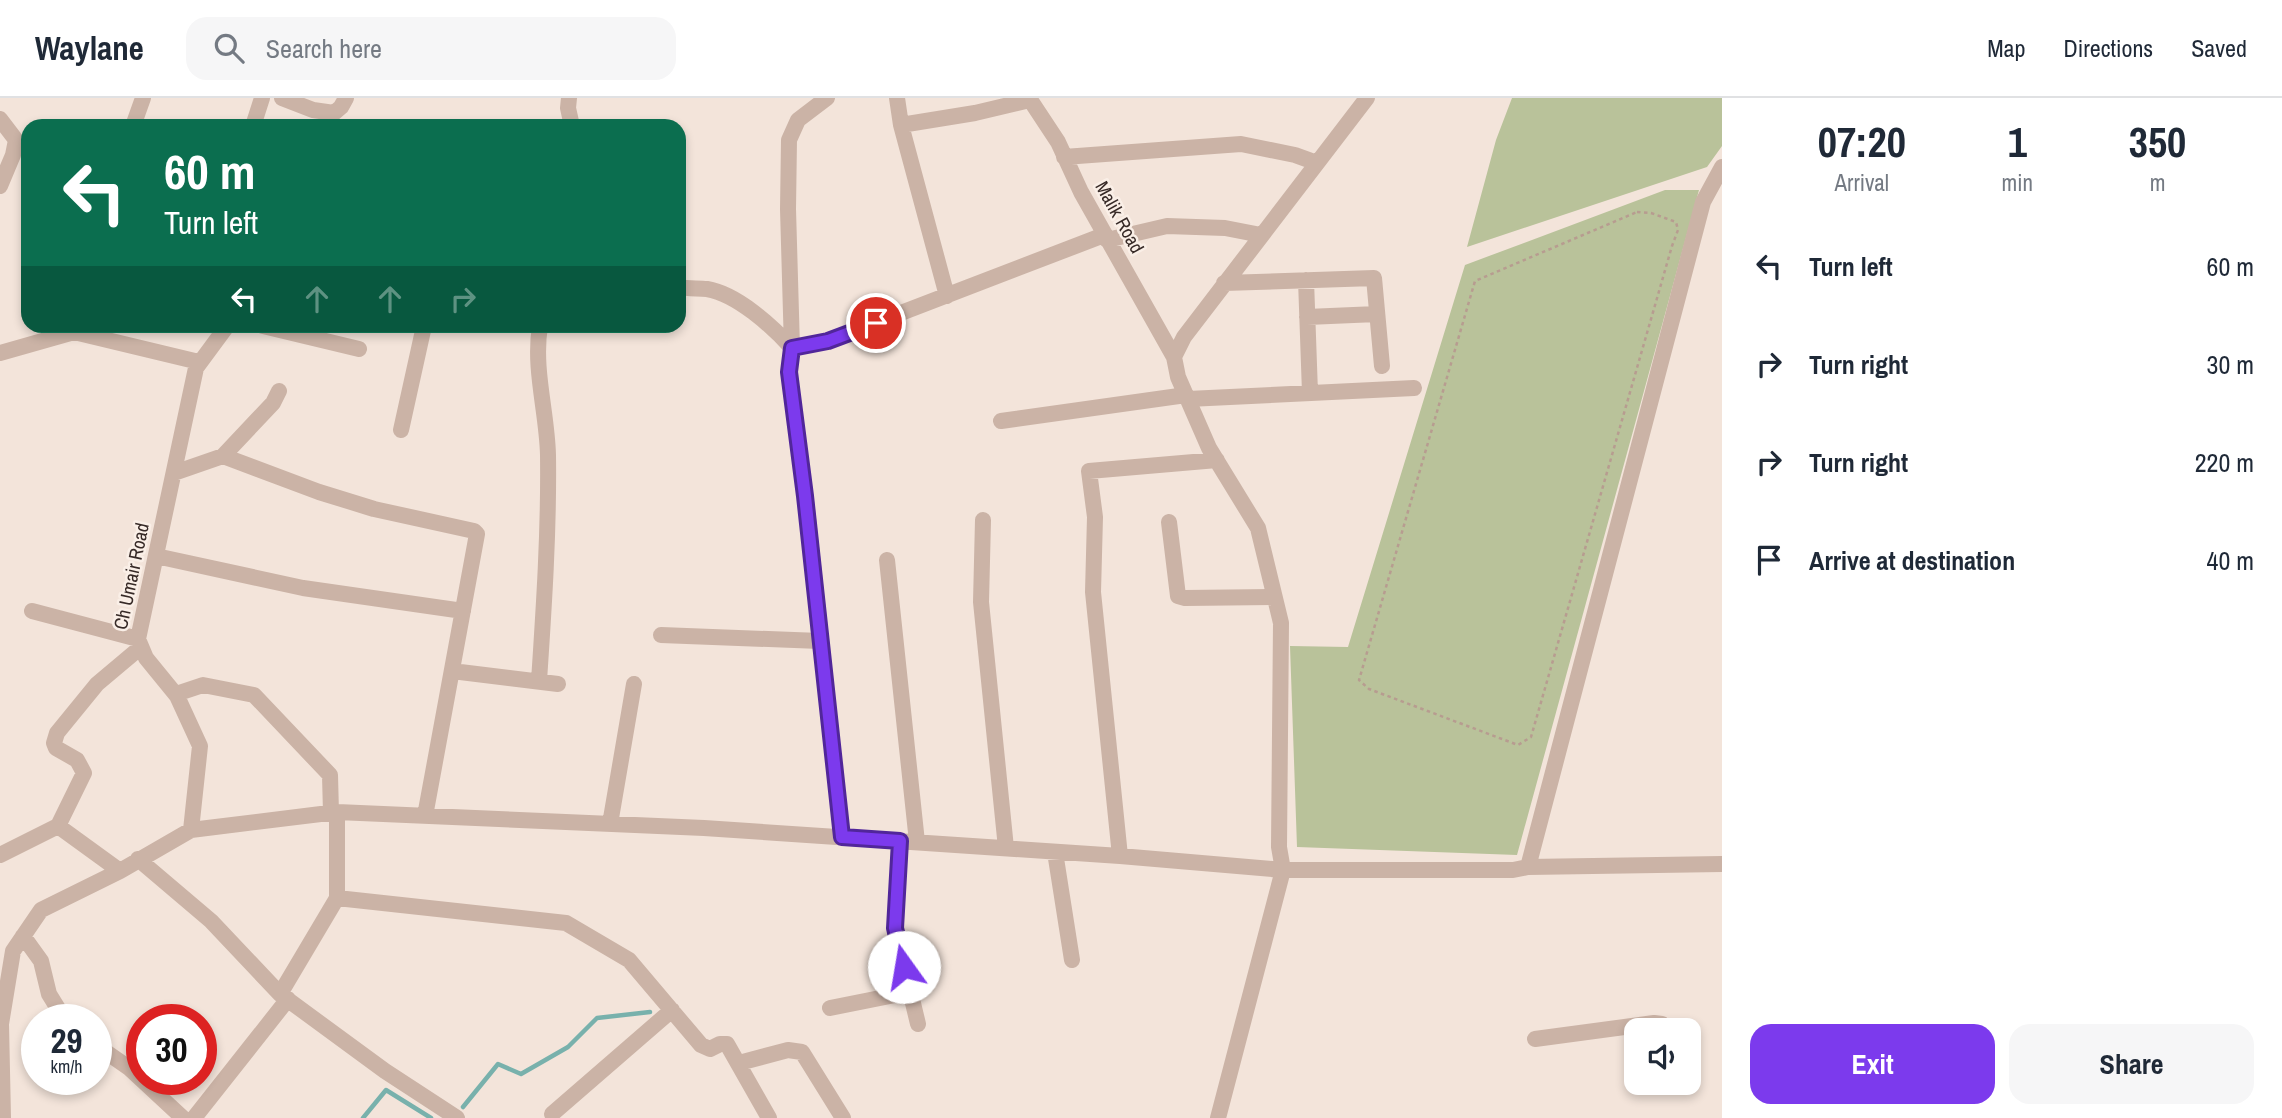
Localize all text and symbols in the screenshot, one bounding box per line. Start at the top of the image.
search box [186,17,676,80]
text: Waylane [35,26,144,70]
icon: search [210,29,248,67]
text: Search here [266,31,382,66]
text: Map [1987,32,2025,64]
text: Directions [2063,32,2153,64]
text: Saved [2191,32,2247,64]
text: 07:20 [1818,114,1906,170]
text: 1 [2008,114,2027,170]
text: 350 [2129,114,2186,170]
text: 60 m [164,138,256,204]
icon: left [49,147,140,238]
text: Arrival [1835,167,1889,198]
text: min [2002,167,2033,198]
text: m [2150,167,2165,198]
street label: Malik Road [1090,176,1150,258]
text: Turn left [164,201,258,244]
icon: left [1750,247,1788,285]
text: Turn left [1809,249,1893,284]
text: 60 m [2207,249,2254,284]
icon: left [225,280,263,318]
icon: ahead [298,280,336,318]
icon: ahead [371,280,409,318]
icon: right [444,280,482,318]
pin [846,293,906,353]
icon: arrive [857,304,895,342]
icon: right [1750,345,1788,383]
text: Turn right [1809,347,1908,382]
text: 30 m [2207,347,2254,382]
icon: right [1750,443,1788,481]
text: Turn right [1809,445,1908,480]
text: 220 m [2195,445,2254,480]
street label: Ch Umair Road [107,520,155,632]
icon: arrive [1750,541,1788,579]
text: Arrive at destination [1809,543,2015,578]
text: 40 m [2207,543,2254,578]
position arrow [867,930,941,1004]
speed limit sign: 30 [126,1004,217,1095]
text: 29 [51,1017,82,1064]
map controls [1624,1018,1701,1095]
button: sound [1624,1018,1701,1095]
button: Exit [1750,1024,1995,1104]
button: Share [2009,1024,2254,1104]
text: km/h [51,1054,83,1079]

